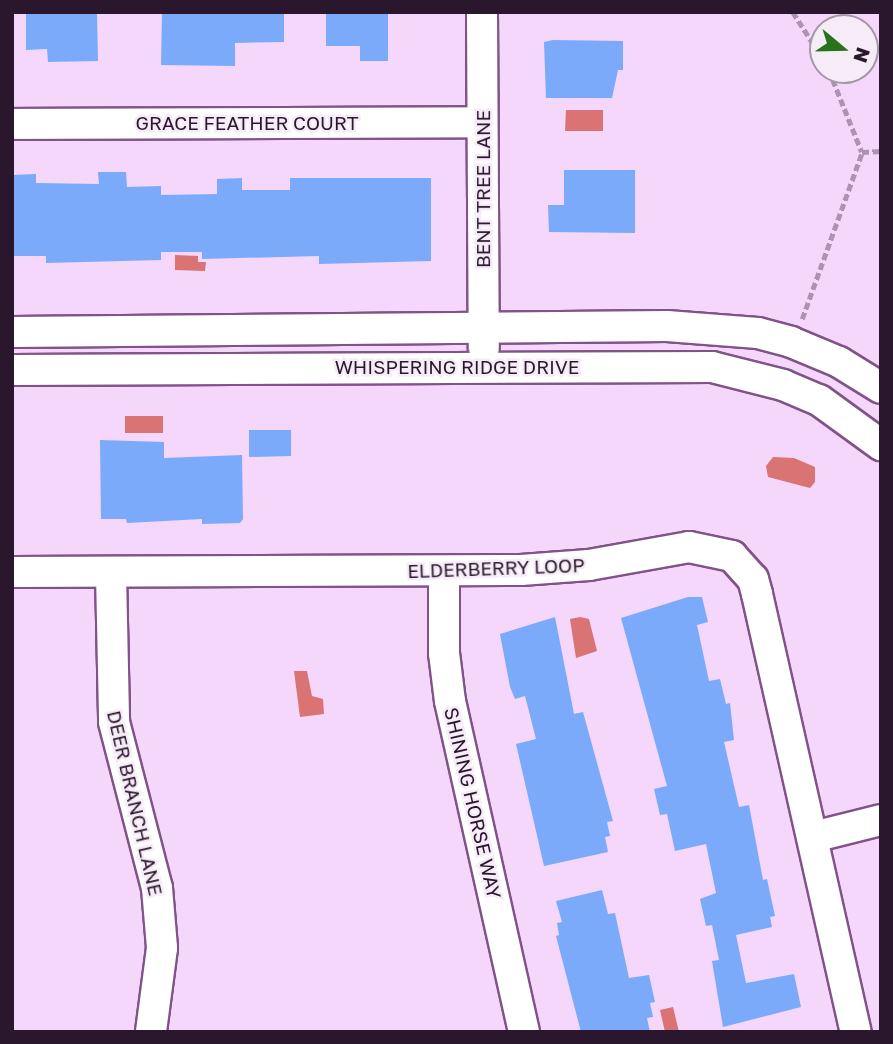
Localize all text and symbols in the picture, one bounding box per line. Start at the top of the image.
north arrow [809,14,879,84]
text: N [849,45,876,66]
street label: BENT TREE LANE [472,110,494,268]
street label: GRACE FEATHER COURT [136,112,358,134]
street label: WHISPERING RIDGE DRIVE [335,356,579,378]
street label: ELDERBERRY LOOP [407,554,585,582]
street label: SHINING HORSE WAY [440,705,506,901]
street label: DEER BRANCH LANE [103,708,167,898]

